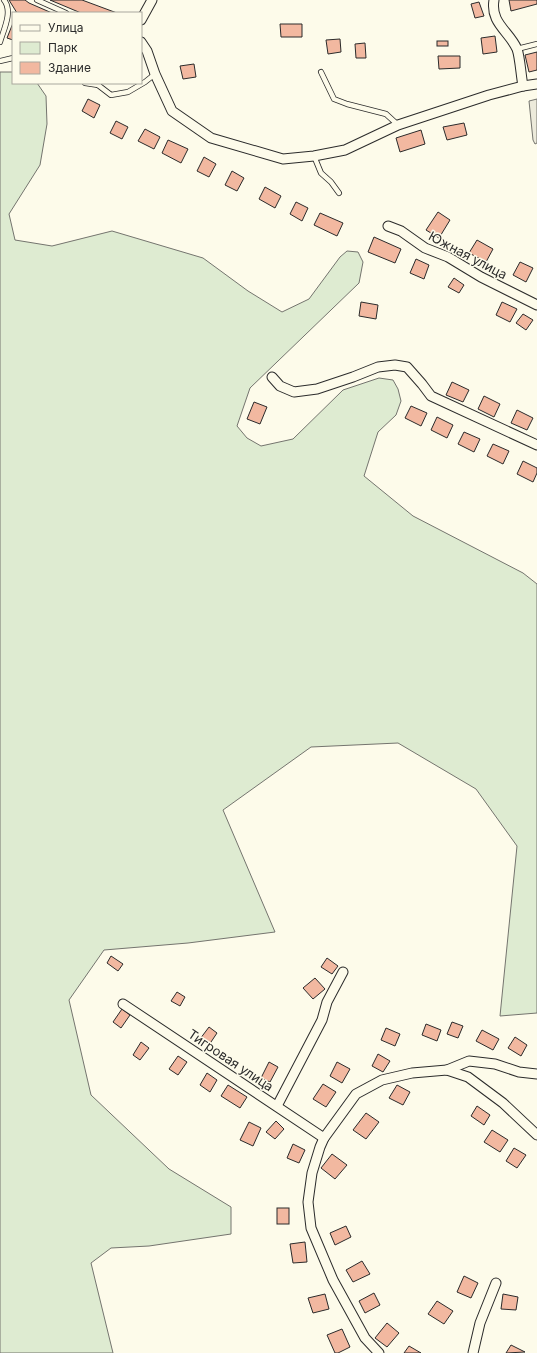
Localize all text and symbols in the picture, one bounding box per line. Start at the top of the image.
legend [12,12,142,84]
text: Улица [48,20,83,35]
text: Парк [48,40,78,55]
text: Здание [48,60,91,75]
street label: Южная улица [426,228,510,282]
street label: Тигровая улица [185,1026,277,1094]

